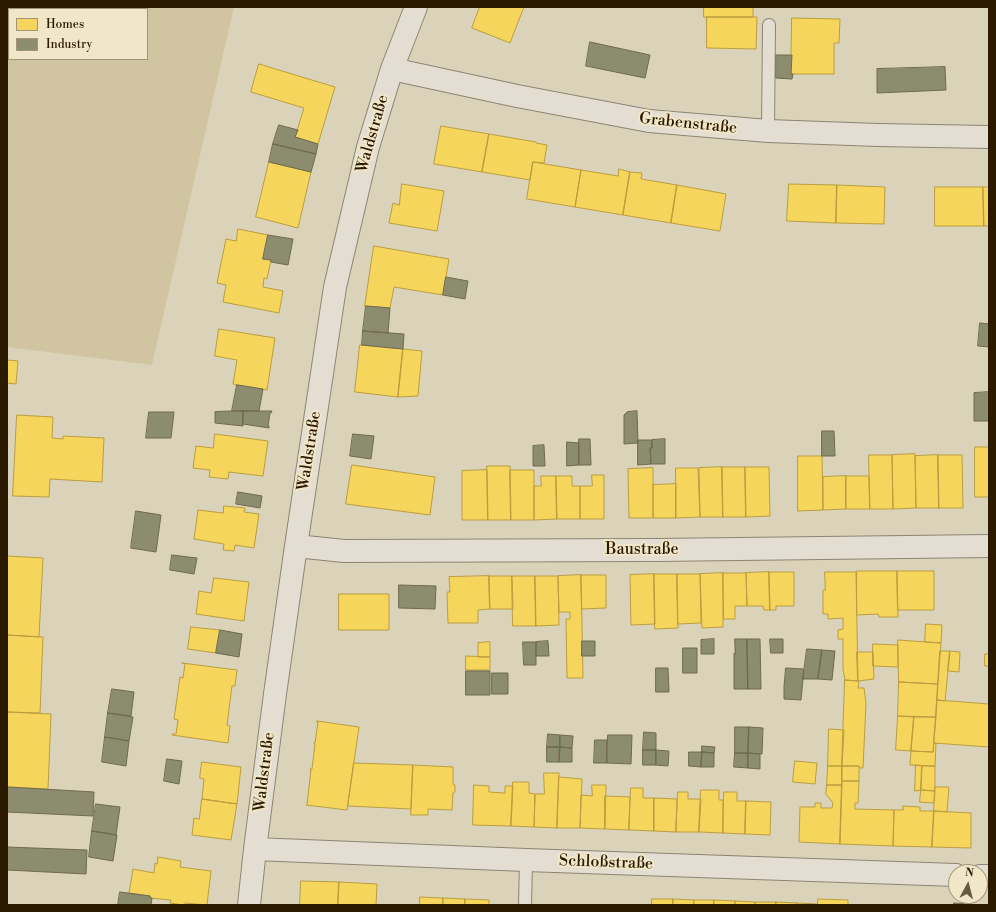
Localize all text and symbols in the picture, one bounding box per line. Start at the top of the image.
legend [8,8,148,60]
text: Homes [46,17,84,32]
text: Industry [46,37,92,52]
street label: Waldstraße [353,93,393,175]
street label: Grabenstraße [638,109,738,139]
street label: Waldstraße [294,410,326,492]
street label: Baustraße [605,540,679,560]
street label: Waldstraße [251,731,279,813]
street label: Schloßstraße [559,852,653,874]
north arrow [948,864,988,904]
text: N [964,866,975,881]

